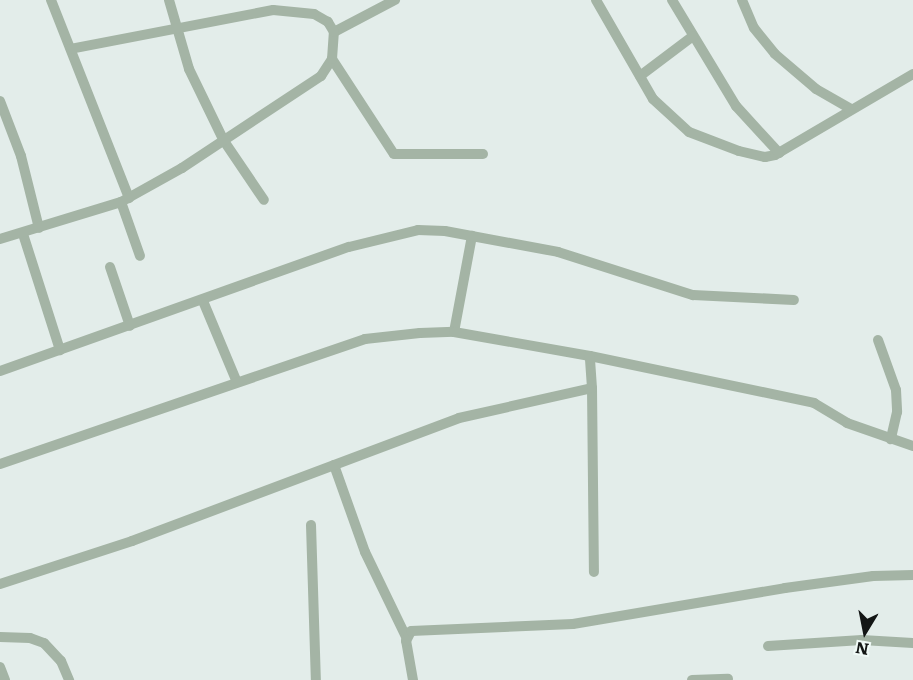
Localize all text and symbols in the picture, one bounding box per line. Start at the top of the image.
north arrow [835,602,895,662]
text: N [853,637,871,663]

